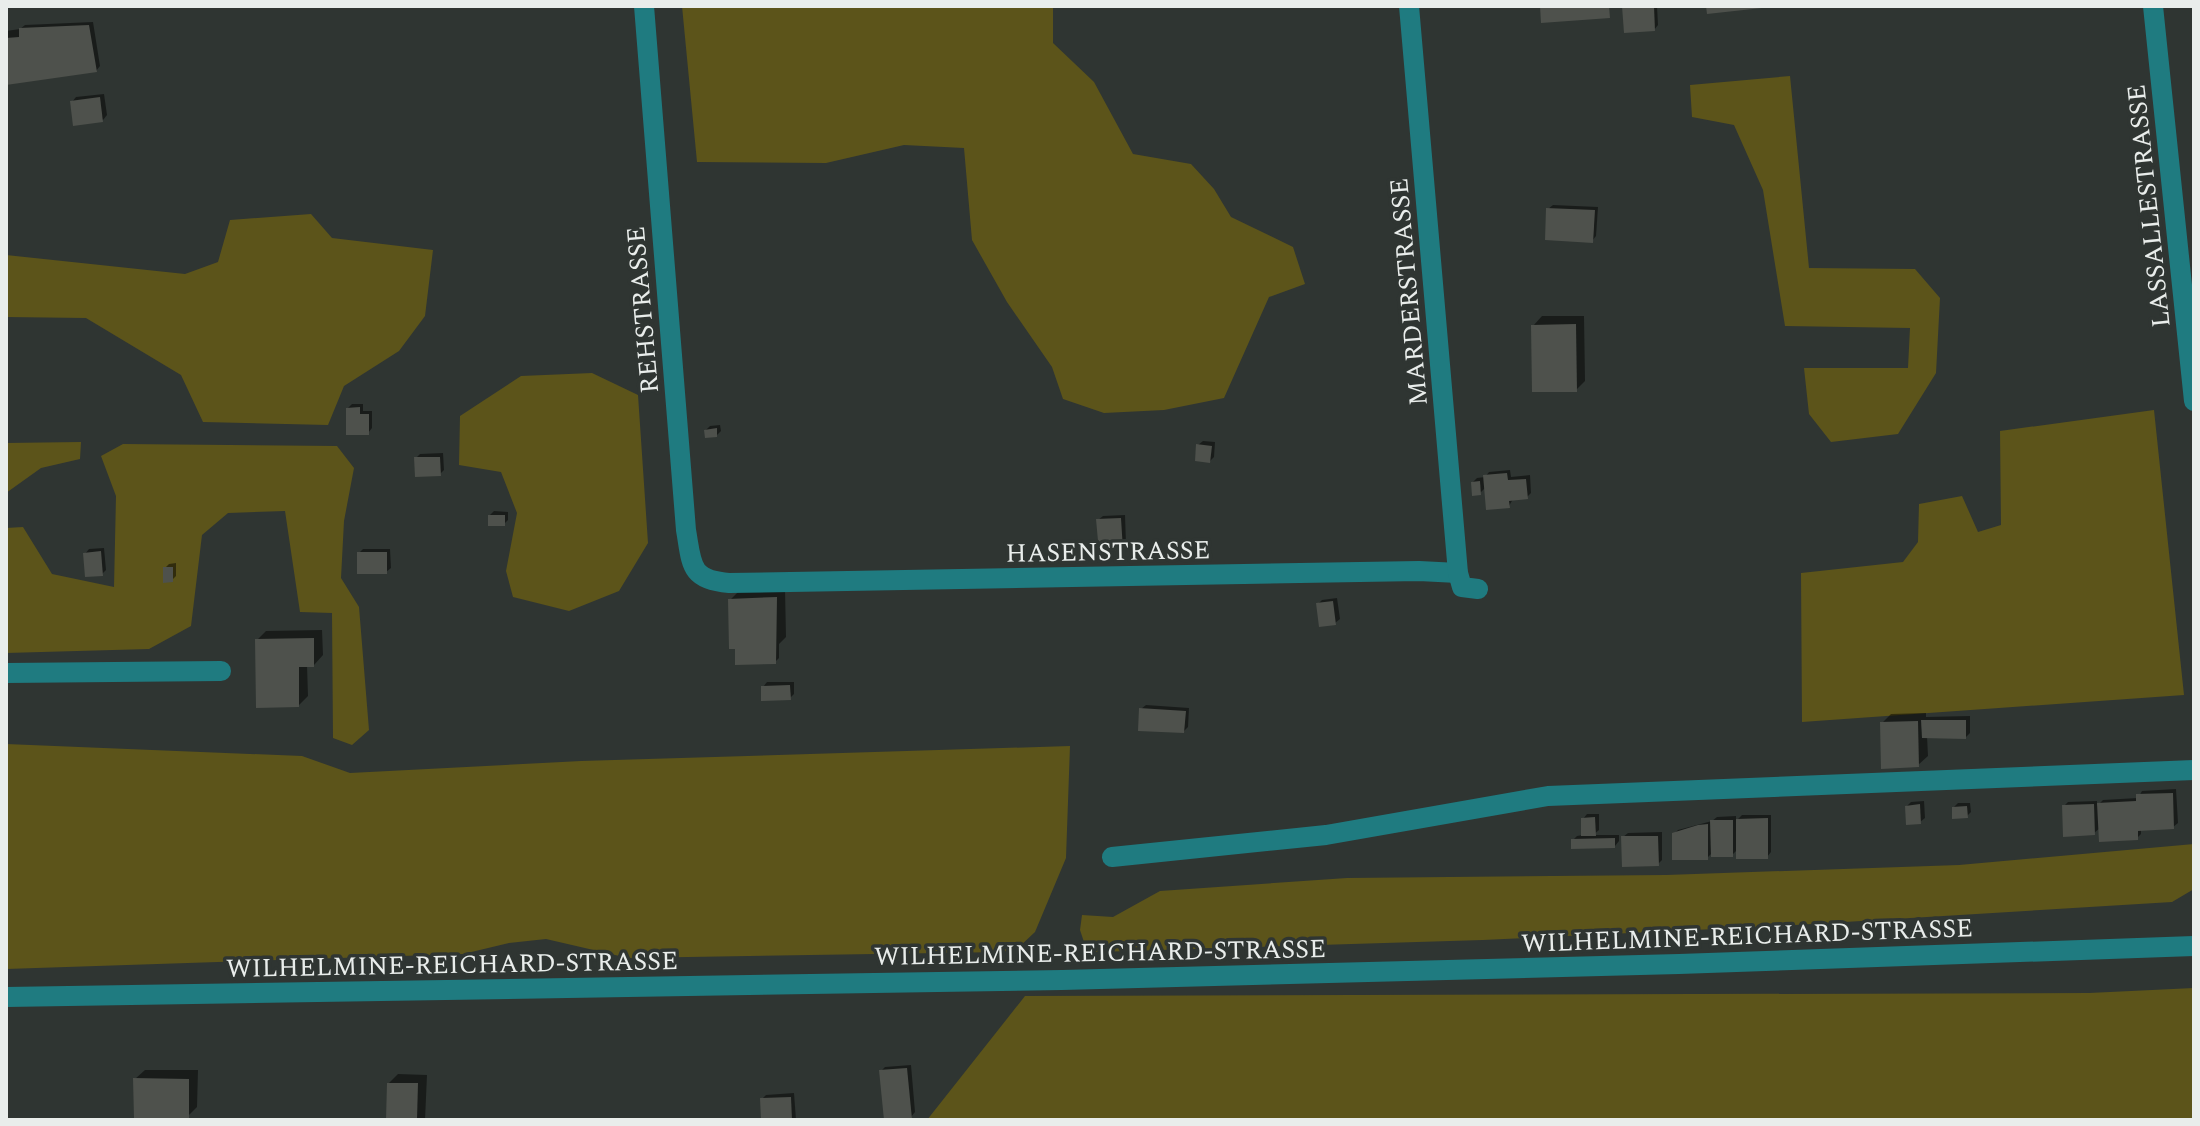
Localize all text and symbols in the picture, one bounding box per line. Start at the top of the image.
street label: LASSALLESTRASSE [2116,82,2182,329]
street label: MARDERSTRASSE [1379,176,1439,407]
street label: REHSTRASSE [616,225,670,395]
street label: HASENSTRASSE [1005,530,1211,574]
street label: WILHELMINE-REICHARD-STRASSE [1521,908,1974,964]
street label: WILHELMINE-REICHARD-STRASSE [874,929,1326,977]
street label: WILHELMINE-REICHARD-STRASSE [226,941,678,989]

